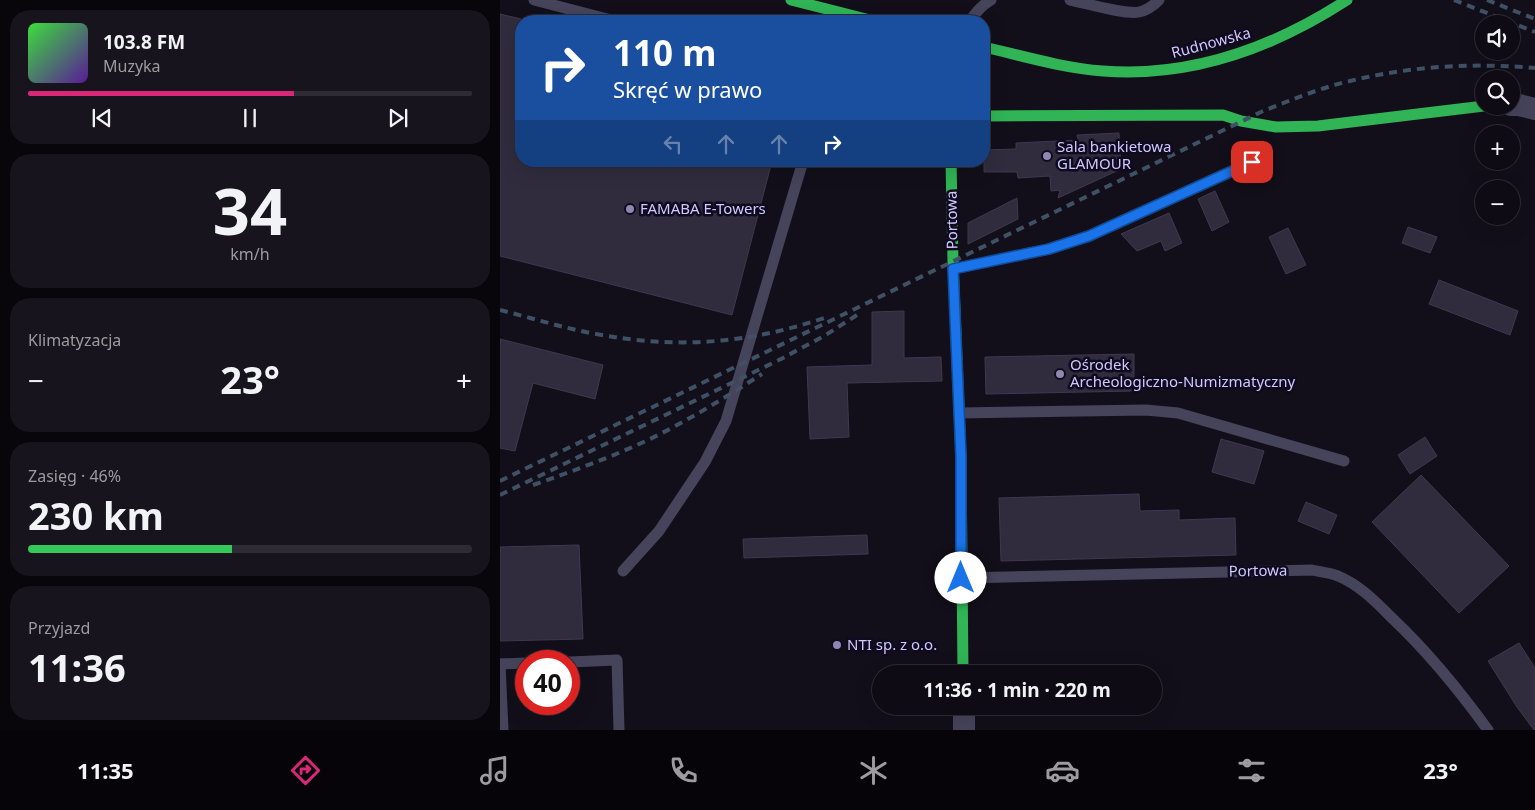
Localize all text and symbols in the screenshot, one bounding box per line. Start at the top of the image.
map controls [1475,15,1520,225]
button: sound [1475,15,1520,60]
street label: Rudnowska [1169,22,1253,62]
text: 103.8 FM [103,29,185,55]
text: 110 m [613,29,716,76]
icon: right [530,35,595,100]
text: Muzyka [103,55,161,77]
button: search [1475,70,1520,115]
text: Skręć w prawo [613,74,762,104]
icon: previous [88,104,116,132]
icon: pause [236,104,264,132]
icon: next [384,104,412,132]
button: + [1475,125,1520,170]
icon: left [659,130,687,158]
icon: ahead [712,130,740,158]
icon: ahead [765,130,793,158]
icon: right [818,130,846,158]
place label: Sala bankietowa GLAMOUR [1057,136,1171,173]
pin [1231,141,1273,183]
icon: arrive [1238,148,1266,176]
marker: Sala bankietowa GLAMOUR [1041,150,1053,162]
text: 34 [213,166,287,254]
button: − [1475,180,1520,225]
street label: Portowa [940,190,962,250]
place label: FAMABA E-Towers [640,198,766,218]
marker: FAMABA E-Towers [624,203,636,215]
text: km/h [230,243,270,265]
text: Klimatyzacja [28,329,121,351]
text: 23° [220,353,280,405]
place label: Ośrodek Archeologiczno-Numizmatyczny [1070,354,1296,391]
text: − [28,361,44,399]
text: + [456,361,472,399]
marker: Ośrodek Archeologiczno-Numizmatyczny [1054,368,1066,380]
text: Zasięg · 46% [28,465,121,487]
text: 230 km [28,489,164,541]
position arrow [934,551,986,603]
street label: Portowa [1228,559,1288,581]
text: Przyjazd [28,617,90,639]
place label: NTI sp. z o.o. [847,634,937,654]
marker: NTI sp. z o.o. [831,639,843,651]
text: 11:36 [28,641,126,693]
speed limit sign: 40 [515,650,580,715]
text: 11:36 · 1 min · 220 m [923,677,1111,703]
icon: directions [288,753,323,788]
icon: music [477,753,512,788]
icon: phone [666,753,701,788]
icon: climate [856,753,891,788]
icon: car [1045,753,1080,788]
icon: filters [1234,753,1269,788]
text: 11:35 [77,755,134,785]
text: 23° [1423,755,1458,785]

